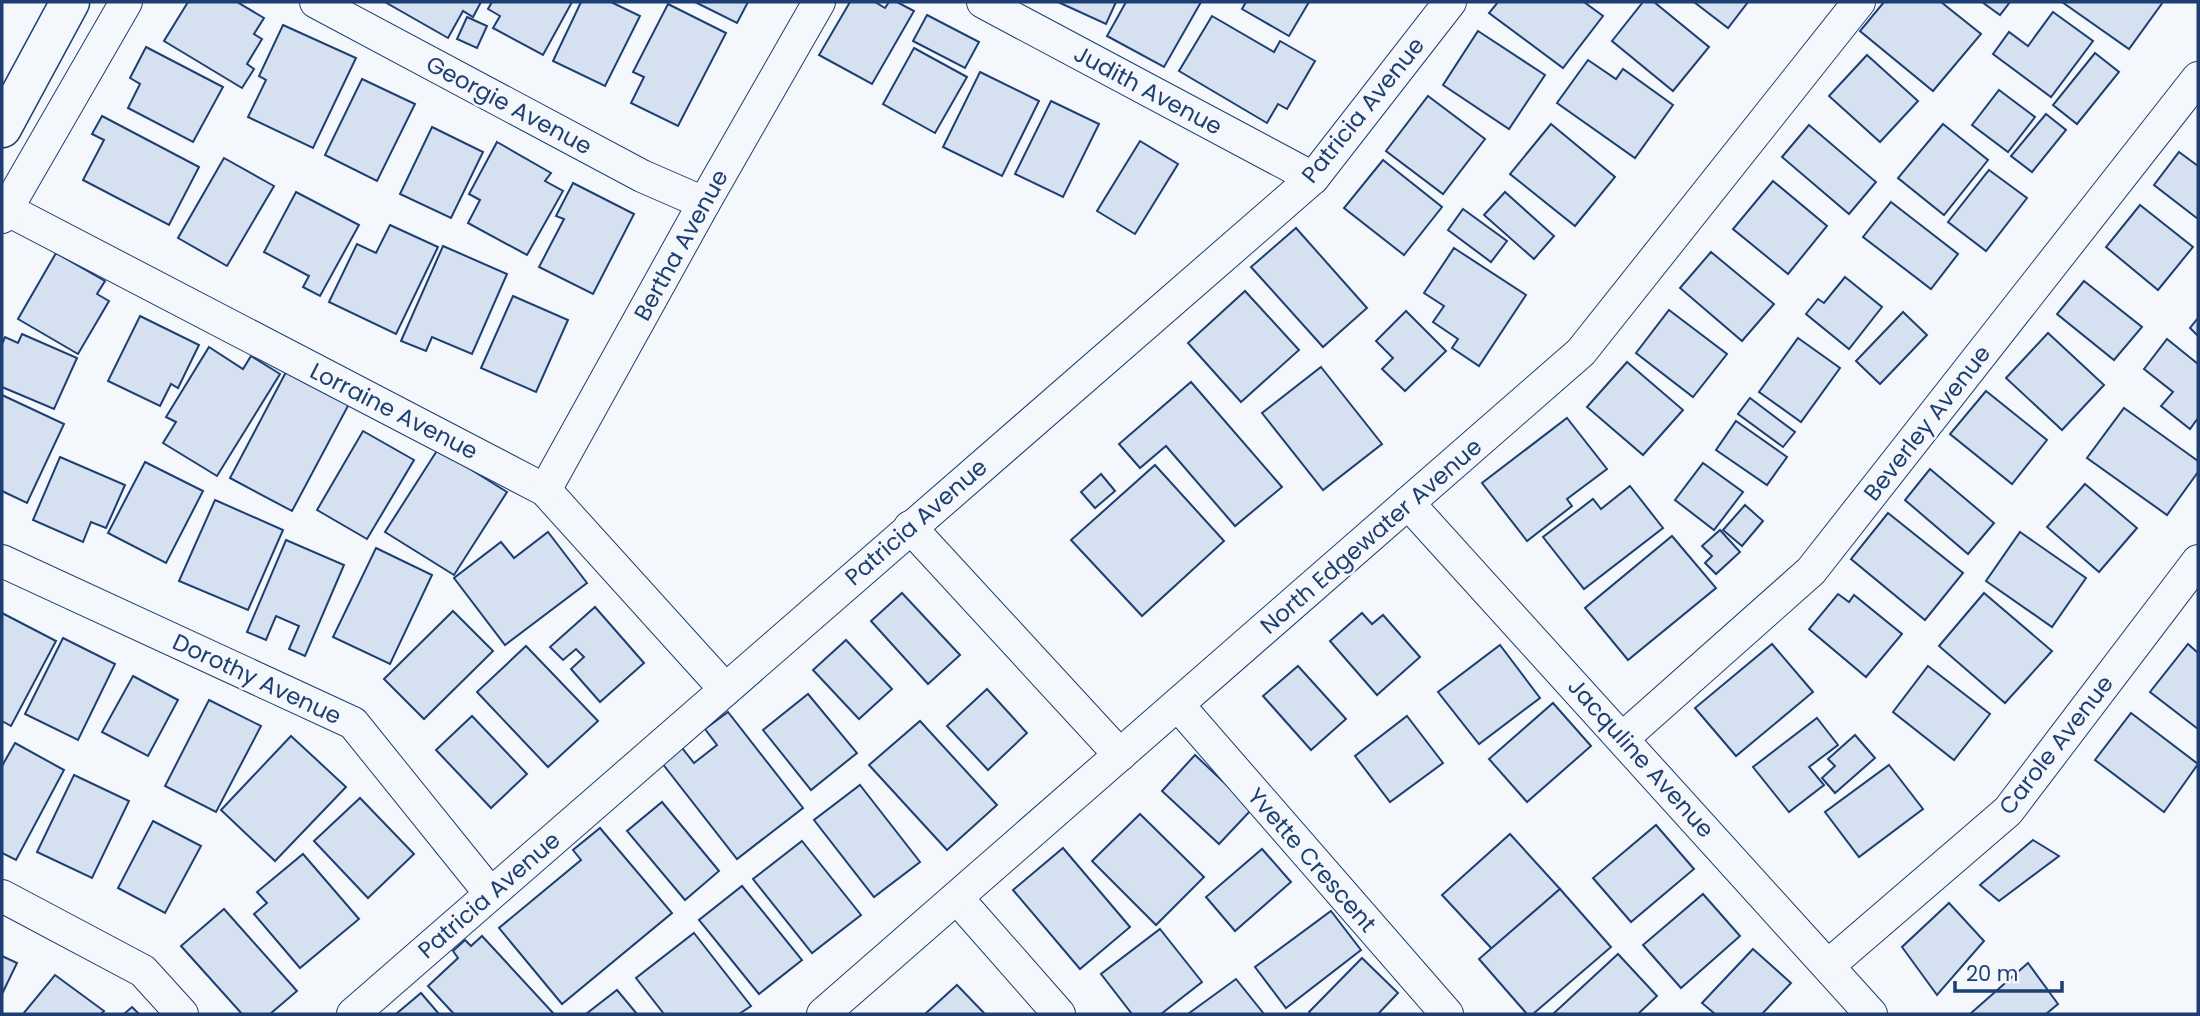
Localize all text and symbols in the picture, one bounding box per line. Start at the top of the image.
street label: Patricia Avenue [1294,30,1432,190]
street label: Judith Avenue [1068,37,1228,143]
street label: Georgie Avenue [421,48,597,162]
street label: Bertha Avenue [626,164,736,326]
street label: Beverley Avenue [1856,338,1998,508]
street label: Lorraine Avenue [305,355,483,467]
street label: North Edgewater Avenue [1253,431,1489,641]
street label: Patricia Avenue [838,451,994,593]
street label: Dorothy Avenue [167,626,347,732]
street label: Carole Avenue [1991,669,2121,821]
street label: Jacquline Avenue [1561,671,1721,845]
street label: Yvette Crescent [1240,781,1384,939]
street label: Patricia Avenue [411,824,567,966]
scale bar [1955,950,2062,994]
text: 20 m [1966,959,2019,988]

